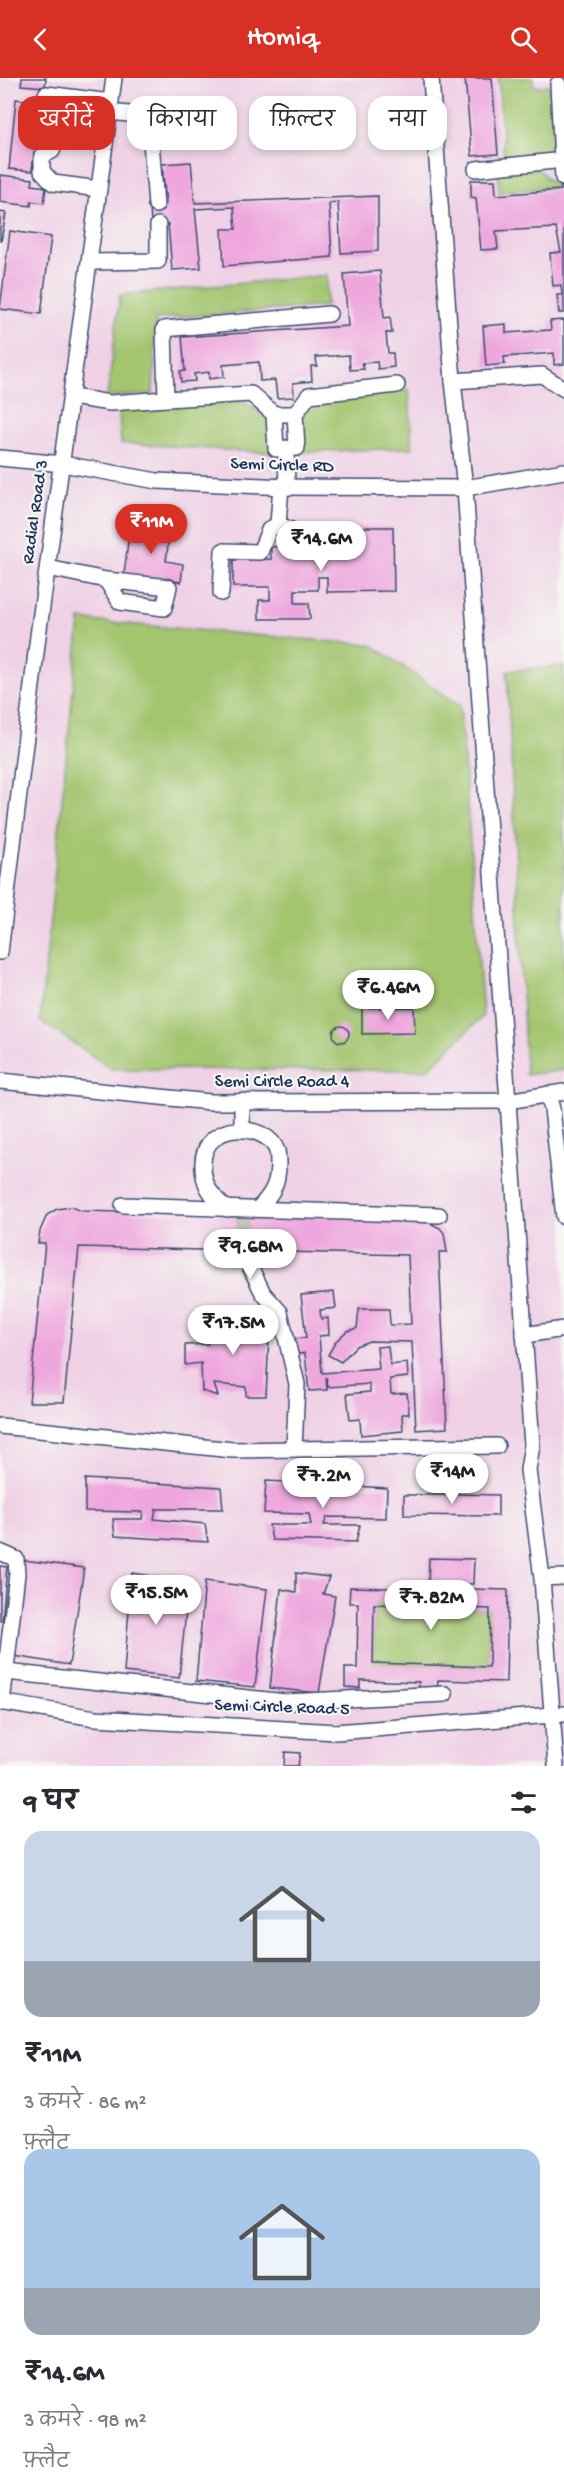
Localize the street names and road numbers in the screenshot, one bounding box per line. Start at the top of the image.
street label: Semi Circle RD [230,454,334,478]
street label: Radial Road 3 [18,459,54,565]
street label: Semi Circle Road 4 [215,1072,350,1093]
street label: Semi Circle Road 5 [214,1695,350,1721]

